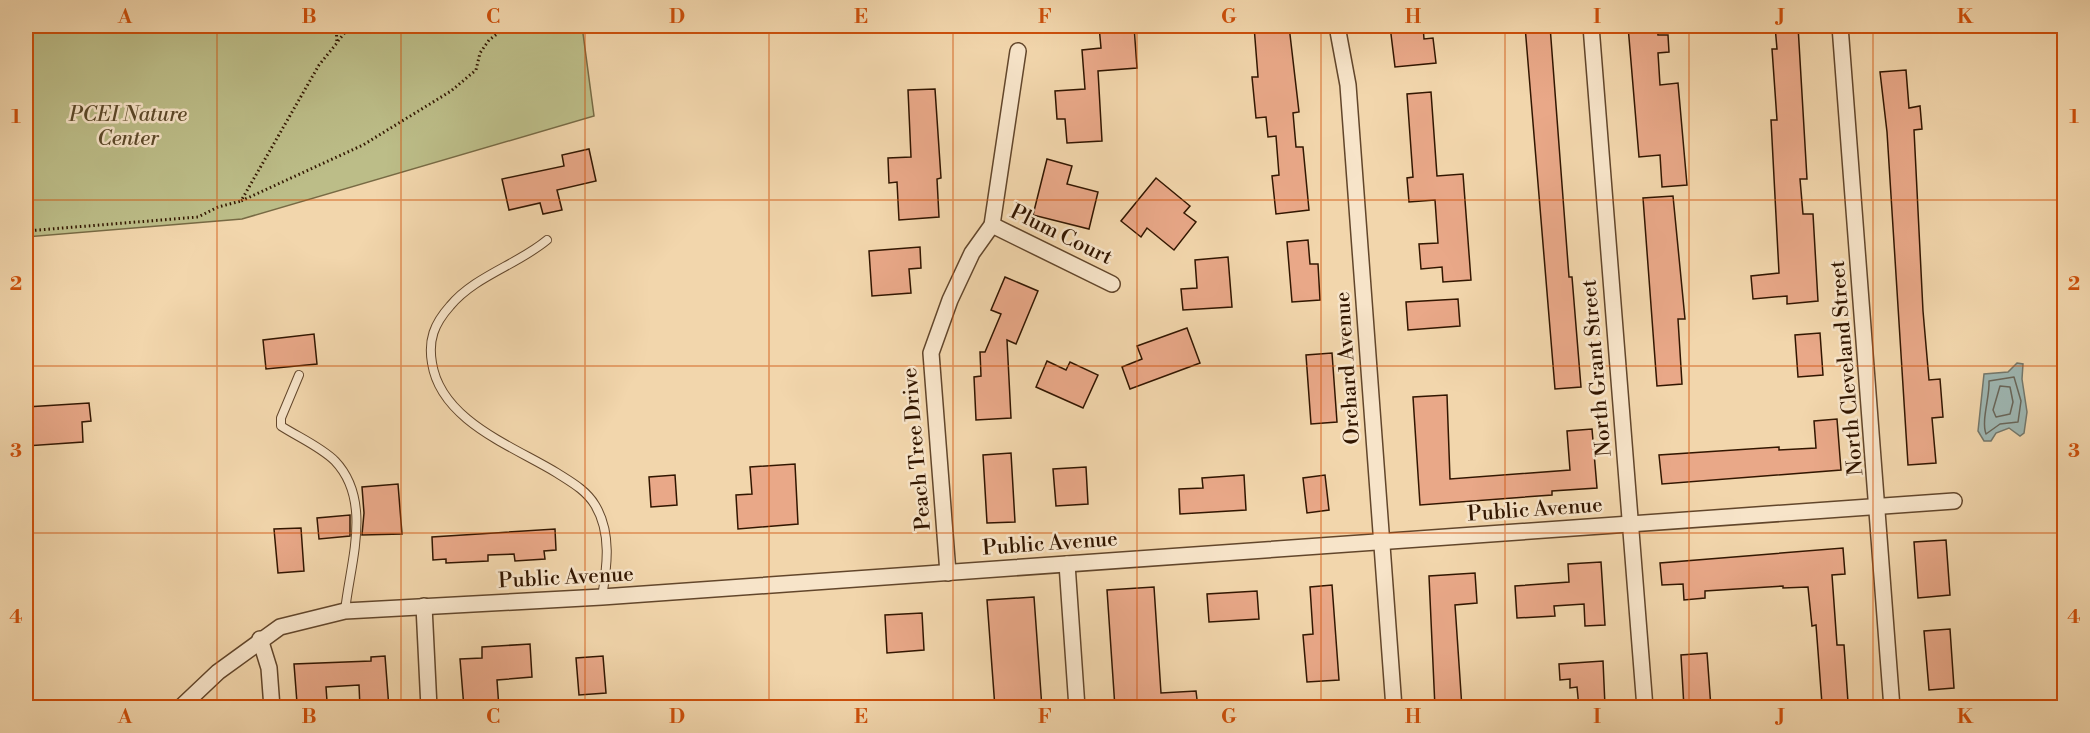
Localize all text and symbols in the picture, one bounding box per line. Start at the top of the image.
text: A [117,5,133,30]
text: B [301,5,317,30]
text: C [486,5,500,30]
text: D [669,5,685,30]
text: E [854,5,868,30]
text: F [1038,5,1052,30]
text: G [1221,5,1237,30]
text: H [1405,5,1422,30]
text: I [1593,5,1601,30]
text: J [1774,5,1785,30]
text: K [1957,5,1974,30]
park label: PCEI Nature Center [68,102,187,152]
text: 1 [11,105,21,130]
text: 1 [2069,105,2079,130]
street label: Plum Court [1006,199,1117,271]
street label: North Cleveland Street [1825,259,1869,477]
text: 2 [10,272,22,297]
text: 2 [2068,272,2080,297]
street label: North Grant Street [1576,278,1618,458]
street label: Orchard Avenue [1330,291,1366,445]
street label: Peach Tree Drive [897,367,937,531]
text: 3 [10,439,22,464]
text: 3 [2068,439,2080,464]
street label: Public Avenue [1466,492,1604,528]
street label: Public Avenue [981,526,1119,562]
street label: Public Avenue [498,561,634,595]
text: 4 [9,605,23,630]
text: 4 [2067,605,2081,630]
text: A [117,705,133,730]
text: B [301,705,317,730]
text: C [486,705,500,730]
text: D [669,705,685,730]
text: E [854,705,868,730]
text: F [1038,705,1052,730]
text: G [1221,705,1237,730]
text: H [1405,705,1422,730]
text: I [1593,705,1601,730]
text: J [1774,705,1785,730]
text: K [1957,705,1974,730]

